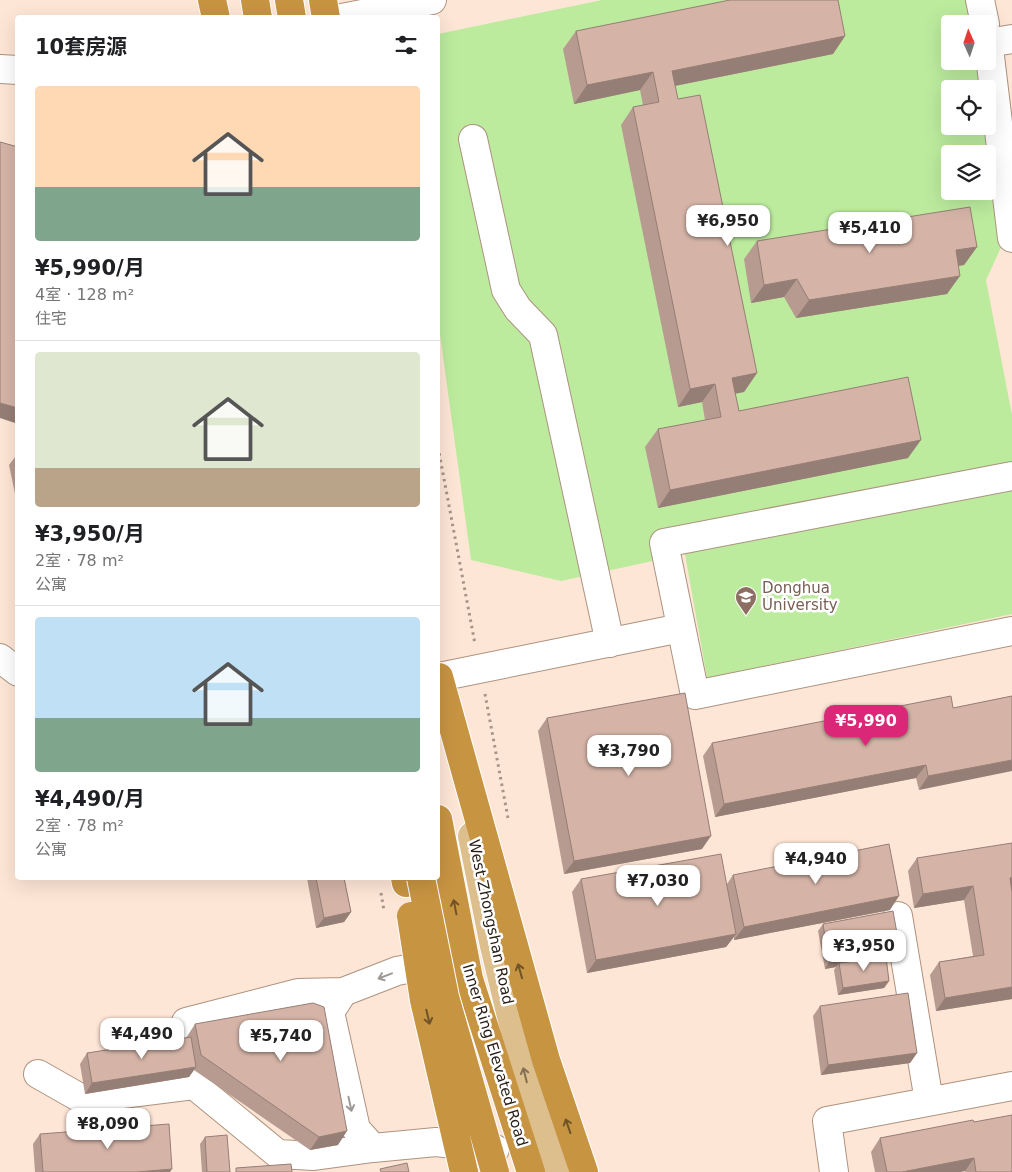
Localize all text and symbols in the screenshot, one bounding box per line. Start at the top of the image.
north arrow [941,15,996,70]
map controls [941,15,996,200]
icon: filters [392,31,420,59]
text: 10套房源 [35,35,127,59]
button: locate [941,80,996,135]
icon: home [183,119,273,209]
button: layers [941,145,996,200]
pin: ¥6,950 [687,204,769,247]
text: ¥6,950 [697,211,759,230]
pin: ¥5,410 [829,212,911,254]
text: ¥5,410 [839,218,901,237]
text: ¥5,990/月 [35,256,145,280]
text: 4室 · 128 m² [35,285,134,304]
text: 住宅 [35,309,67,328]
icon: home [183,384,273,474]
text: ¥3,950/月 [35,522,145,546]
text: 2室 · 78 m² [35,551,124,570]
text: 公寓 [35,575,67,594]
place label: Donghua University [762,579,838,614]
school or university icon: Donghua University [734,585,758,616]
icon: home [183,649,273,739]
pin: ¥5,990 [825,704,907,747]
text: ¥5,990 [835,711,897,730]
pin: ¥3,790 [588,734,670,777]
text: ¥3,790 [598,741,660,760]
text: ¥4,490/月 [35,787,145,811]
text: 2室 · 78 m² [35,816,124,835]
street label: West Zhongshan Road [465,838,517,1006]
text: 公寓 [35,840,67,859]
pin: ¥4,940 [775,842,857,885]
text: ¥4,940 [785,849,847,868]
pin: ¥7,030 [617,864,699,907]
text: ¥7,030 [627,871,689,890]
one-way arrow [450,899,459,915]
pin: ¥3,950 [823,930,905,972]
text: ¥3,950 [833,936,895,955]
street label: Inner Ring Elevated Road [459,962,531,1148]
one-way arrow [515,963,525,979]
one-way arrow [378,972,393,981]
one-way arrow [424,1009,433,1025]
pin: ¥4,490 [101,1018,183,1060]
pin: ¥5,740 [240,1020,322,1062]
text: ¥4,490 [111,1024,173,1043]
text: ¥5,740 [250,1026,312,1045]
one-way arrow [520,1068,529,1084]
one-way arrow [346,1095,356,1111]
pin: ¥8,090 [67,1108,149,1150]
text: ¥8,090 [77,1114,139,1133]
one-way arrow [563,1119,572,1134]

